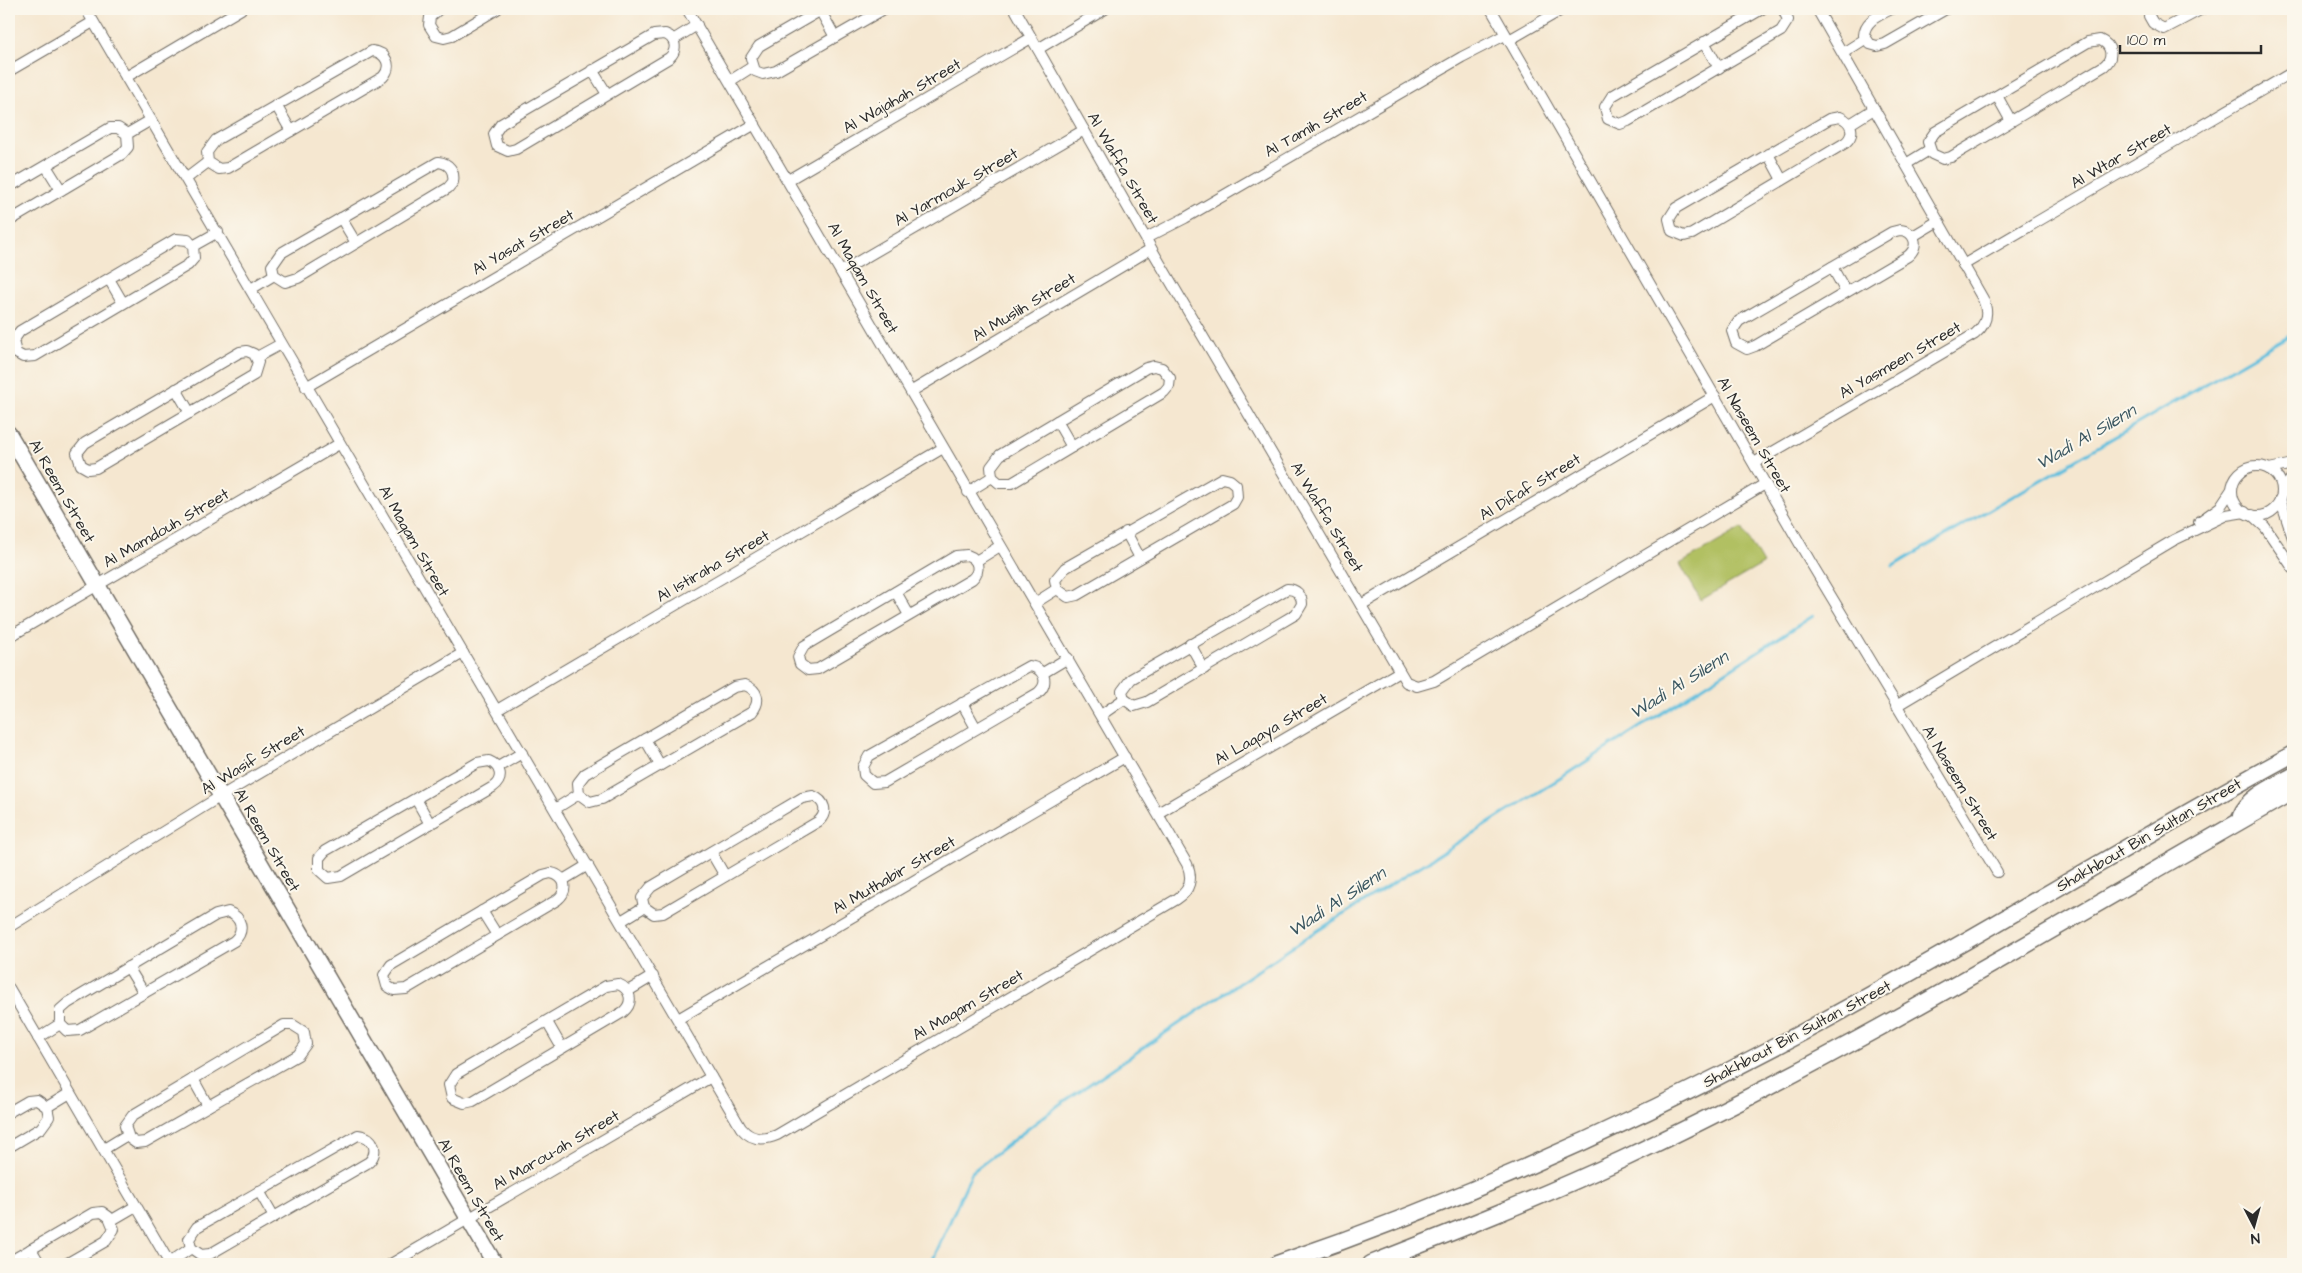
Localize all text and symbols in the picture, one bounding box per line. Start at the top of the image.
scale bar [2120,22,2261,54]
text: 100 m [2127,30,2166,51]
street label: Al Wajahah Street [839,53,966,139]
street label: Al Tamih Street [1260,85,1372,162]
street label: Al Waffa Street [1082,108,1164,228]
street label: Al Wtar Street [2066,118,2176,194]
street label: Al Yarmouk Street [890,142,1023,231]
street label: Al Yasat Street [468,204,578,280]
street label: Al Maqam Street [822,218,904,338]
street label: Al Muslih Street [968,267,1080,347]
street label: Al Yasmeen Street [1835,316,1965,404]
street label: Al Naseem Street [1712,373,1797,498]
water label: Wadi Al Silenn [2031,397,2142,476]
street label: Al Reem Street [23,435,101,547]
street label: Al Difaf Street [1475,448,1585,526]
street label: Al Waffa Street [1285,458,1369,577]
street label: Al Maqam Street [373,481,455,601]
street label: Al Mamdouh Street [99,483,233,573]
street label: Al Istiraha Street [652,524,774,607]
water label: Wadi Al Silenn [1625,644,1735,725]
street label: Al Laqaya Street [1210,687,1333,771]
street label: Al Wasif Street [197,720,310,800]
street label: Al Naseem Street [1917,721,2003,845]
street label: Shakhbout Bin Sultan Street [2052,773,2246,897]
street label: Al Reem Street [228,784,306,896]
street label: Al Muthabir Street [828,830,960,919]
water label: Wadi Al Silenn [1283,860,1392,943]
street label: Al Maqam Street [908,964,1028,1046]
street label: Shakhbout Bin Sultan Street [1699,975,1896,1093]
street label: Al Marou-ah Street [488,1104,624,1195]
street label: Al Reem Street [432,1134,510,1246]
north arrow [2230,1200,2280,1250]
text: N [2250,1228,2261,1248]

